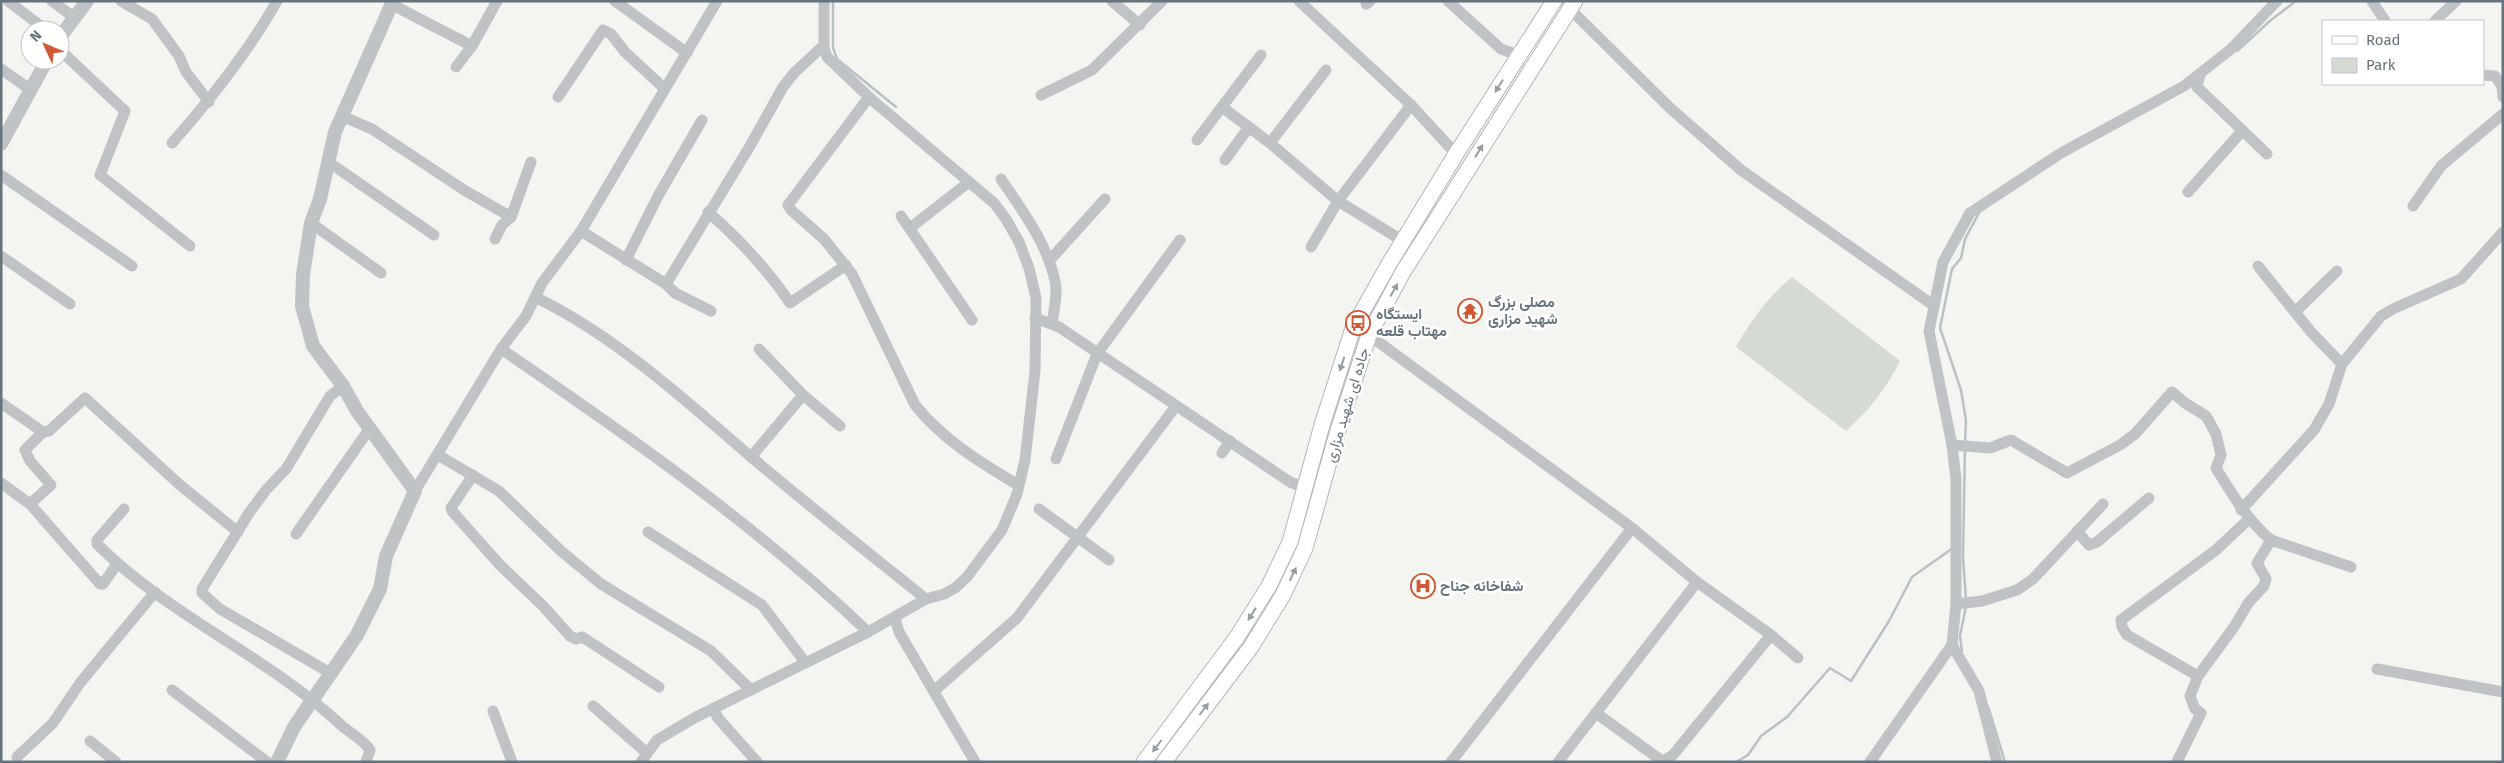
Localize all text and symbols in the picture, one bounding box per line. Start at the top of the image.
north arrow [20,20,70,70]
legend [2322,20,2484,85]
text: N [27,27,45,46]
text: Road [2366,31,2401,49]
text: Park [2366,56,2396,74]
one-way arrow [1494,79,1503,92]
one-way arrow [1475,145,1484,158]
one-way arrow [1390,282,1398,297]
place label: مصلی بزرگ شهید مزاری [1488,293,1558,328]
temple icon: مصلی بزرگ شهید مزاری [1457,298,1483,324]
place label: ایستگاه مهتاب قلعه [1376,305,1447,340]
bus stop icon: ایستگاه مهتاب قلعه [1345,310,1371,336]
street label: جاده ای شهید مزاری [1321,346,1374,465]
one-way arrow [1337,356,1345,371]
one-way arrow [1290,567,1298,581]
hospital icon: شفاخانه جناح [1410,573,1436,599]
place label: شفاخانه جناح [1440,577,1524,596]
one-way arrow [1247,608,1256,621]
one-way arrow [1199,702,1209,716]
one-way arrow [1151,739,1162,752]

